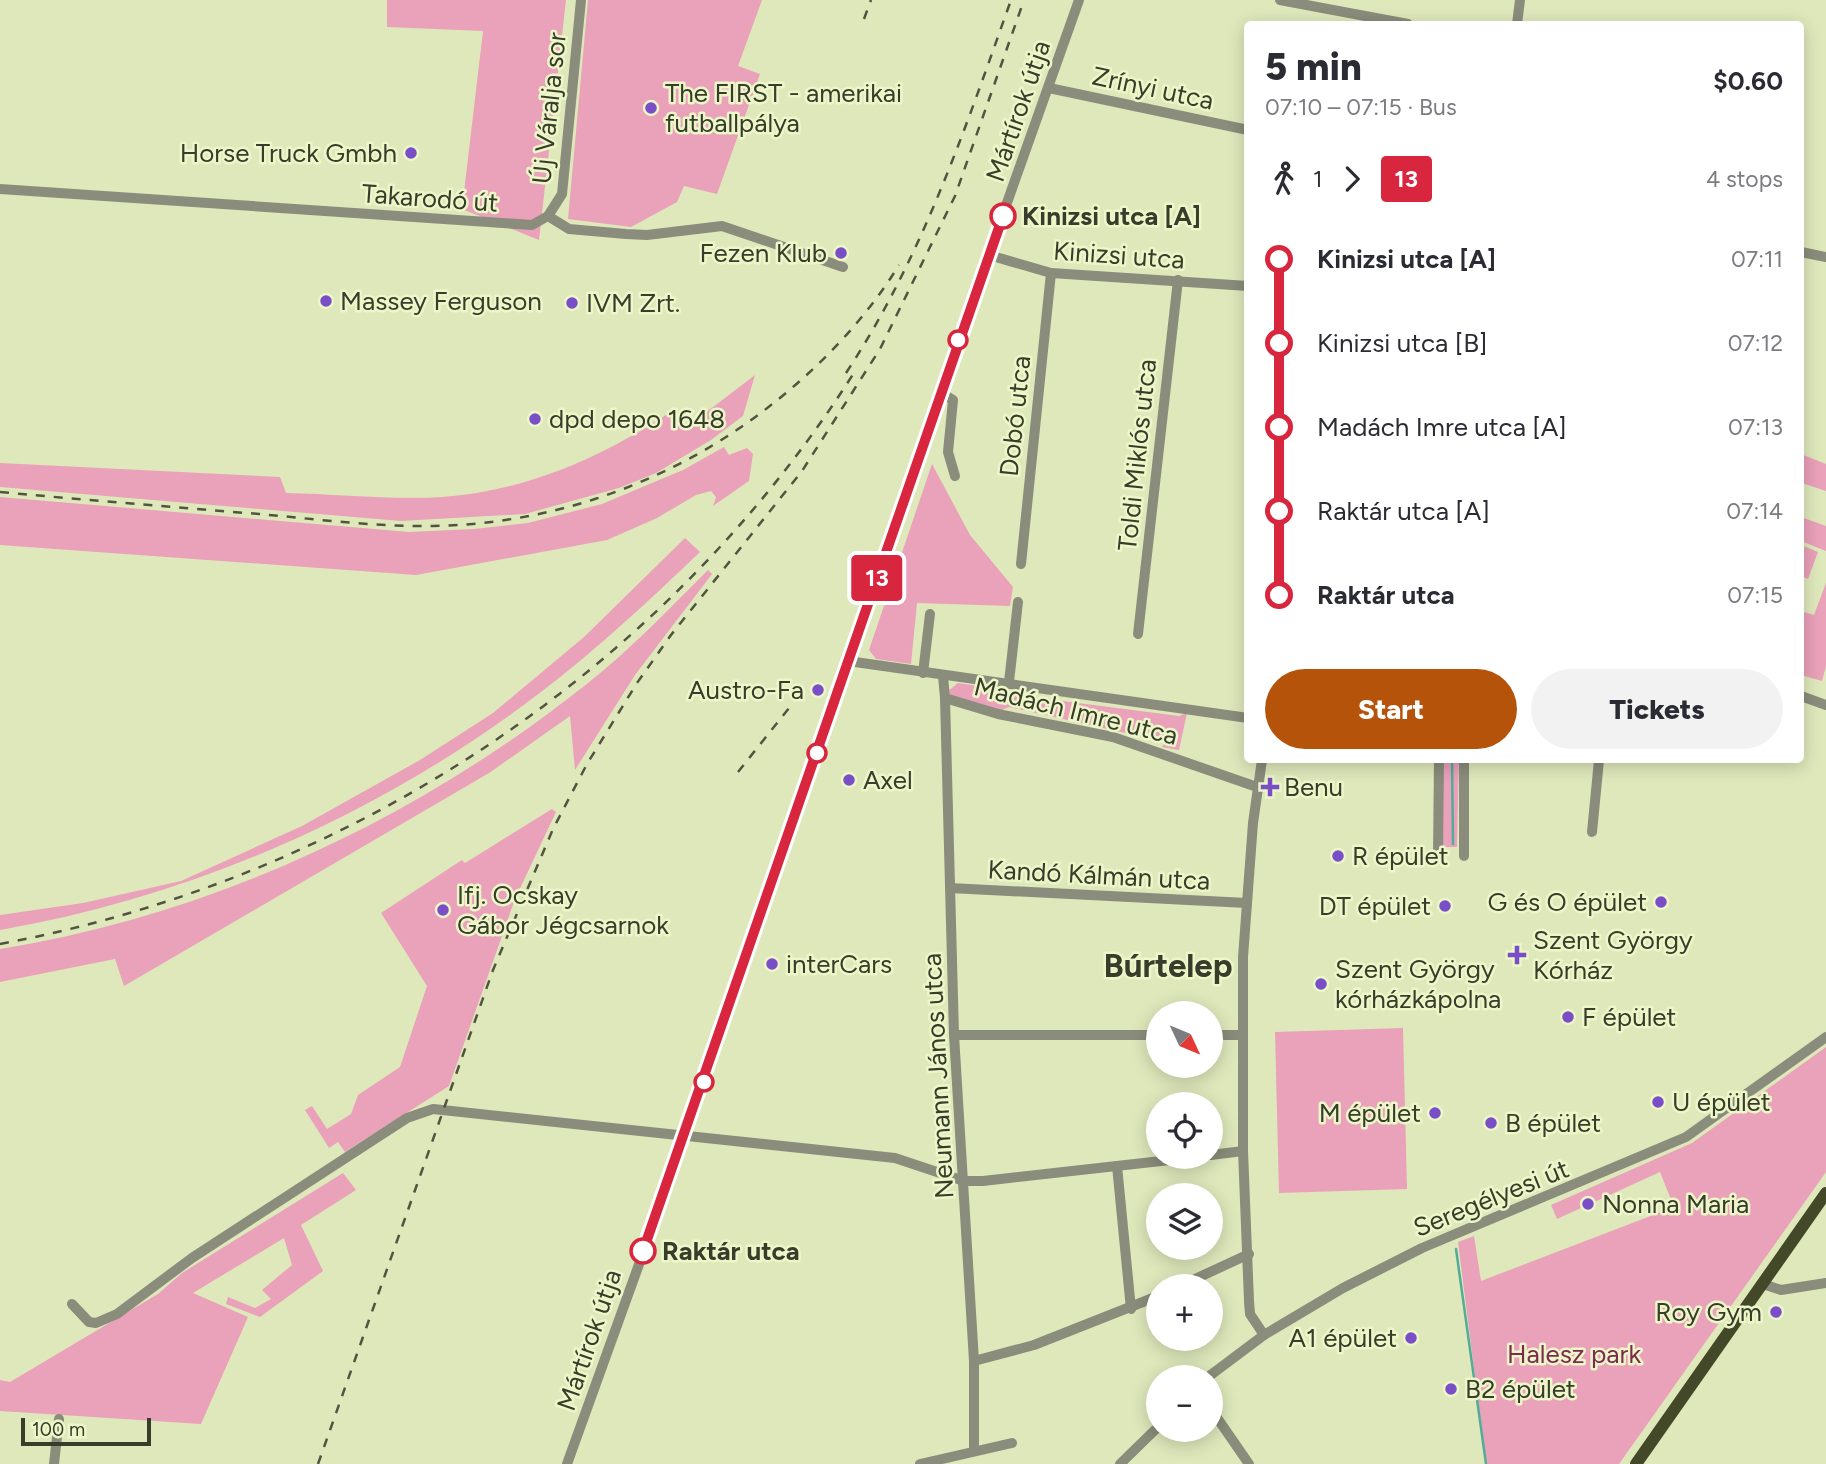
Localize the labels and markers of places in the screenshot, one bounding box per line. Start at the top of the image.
place label: The FIRST - amerikai futballpálya [665,77,902,139]
marker: The FIRST - amerikai futballpálya [643,100,659,116]
place label: Horse Truck Gmbh [180,137,397,169]
marker: Horse Truck Gmbh [403,145,419,161]
place label: Kinizsi utca [A] [1022,200,1201,232]
marker: Kinizsi utca [A] [990,203,1016,229]
place label: Fezen Klub [700,237,827,269]
marker: Fezen Klub [833,245,849,261]
place label: Massey Ferguson [340,285,542,317]
place label: IVM Zrt. [586,287,680,319]
marker: Massey Ferguson [318,293,334,309]
marker: IVM Zrt. [564,295,580,311]
unlabelled marker [948,330,968,350]
place label: dpd depo 1648 [549,403,725,435]
marker: dpd depo 1648 [527,411,543,427]
place label: Austro-Fa [688,674,804,706]
marker: Austro-Fa [810,682,826,698]
unlabelled marker [807,743,827,763]
place label: Axel [863,764,913,796]
place label: Benu [1284,771,1343,803]
marker: Axel [841,772,857,788]
marker: Benu [1262,779,1278,795]
place label: R épület [1352,840,1449,872]
marker: R épület [1330,848,1346,864]
place label: Ifj. Ocskay Gábor Jégcsarnok [457,879,669,941]
place label: G és O épület [1488,886,1647,918]
place label: DT épület [1319,890,1431,922]
marker: G és O épület [1653,894,1669,910]
marker: DT épület [1437,898,1453,914]
marker: Ifj. Ocskay Gábor Jégcsarnok [435,902,451,918]
place label: Szent György Kórház [1533,924,1693,986]
marker: Szent György Kórház [1507,945,1527,965]
place label: interCars [786,948,892,980]
place label: Szent György kórházkápolna [1335,953,1501,1015]
marker: interCars [764,956,780,972]
marker: Szent György kórházkápolna [1313,976,1329,992]
place label: F épület [1582,1001,1677,1033]
marker: F épület [1560,1009,1576,1025]
unlabelled marker [694,1072,714,1092]
place label: U épület [1672,1086,1771,1118]
marker: U épület [1650,1094,1666,1110]
place label: M épület [1319,1097,1421,1129]
marker: M épület [1427,1105,1443,1121]
place label: B épület [1505,1107,1601,1139]
marker: B épület [1483,1115,1499,1131]
place label: Nonna Maria [1602,1188,1749,1220]
marker: Nonna Maria [1580,1196,1596,1212]
place label: Raktár utca [662,1235,800,1267]
marker: Raktár utca [630,1238,656,1264]
place label: Roy Gym [1655,1296,1762,1328]
marker: Roy Gym [1768,1304,1784,1320]
place label: A1 épület [1288,1322,1397,1354]
marker: A1 épület [1403,1330,1419,1346]
place label: B2 épület [1465,1373,1576,1405]
marker: B2 épület [1443,1381,1459,1397]

